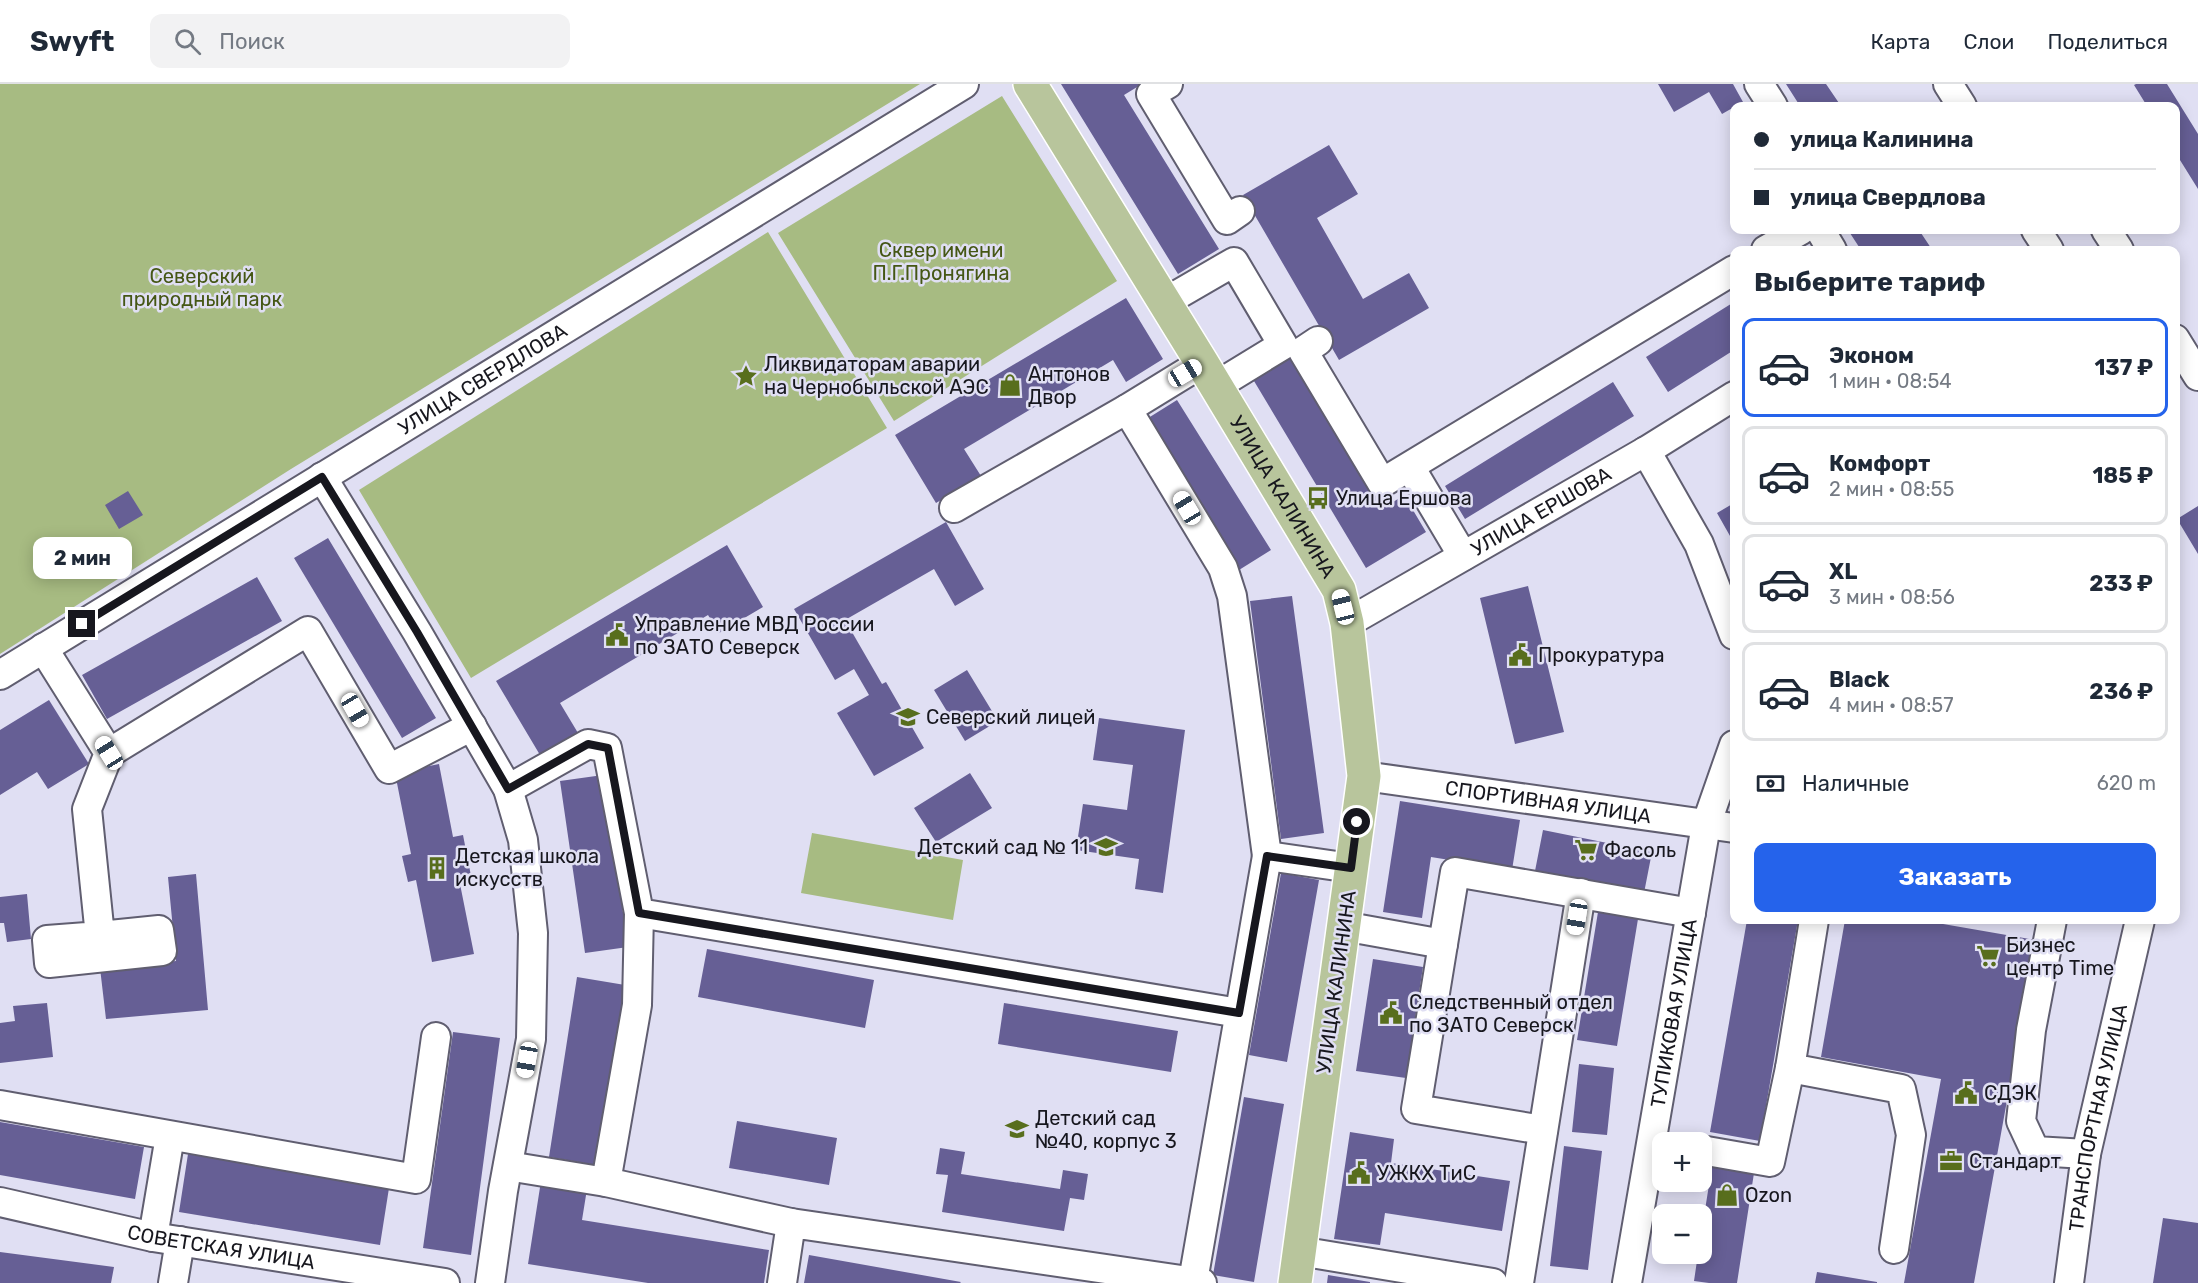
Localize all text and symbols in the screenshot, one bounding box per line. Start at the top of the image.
search box [150,14,570,68]
text: Swyft [30,25,114,58]
icon: search [171,25,204,58]
text: Поиск [219,28,285,55]
text: Карта [1870,29,1930,54]
text: Слои [1963,29,2014,54]
text: Поделиться [2047,29,2168,54]
text: улица Калинина [1790,126,1973,153]
text: улица Свердлова [1790,184,1986,211]
park label: Сквер имени П.Г.Пронягина [872,238,1010,285]
park label: Северский природный парк [122,264,282,311]
text: Выберите тариф [1754,266,1985,298]
street label: УЛИЦА СВЕРДЛОВА [394,318,571,440]
icon: car [1757,341,1811,395]
text: Эконом [1829,342,1914,369]
place label: Ликвидаторам аварии на Чернобыльской АЭС [764,352,989,399]
text: 137 ₽ [2094,354,2153,381]
car [1165,356,1205,390]
place label: Антонов Двор [1028,362,1110,409]
place icon: Ликвидаторам аварии на Чернобыльской АЭС [733,363,759,389]
text: 1 мин · 08:54 [1829,369,1952,393]
shop icon: Антонов Двор [997,372,1023,398]
street label: УЛИЦА КАЛИНИНА [1225,411,1341,582]
icon: car [1757,449,1811,503]
text: Комфорт [1829,450,1930,477]
street label: УЛИЦА ЕРШОВА [1467,462,1615,561]
text: 185 ₽ [2092,462,2153,489]
text: 2 мин · 08:55 [1829,477,1954,501]
bus stop icon: Улица Ершова [1305,485,1331,511]
place label: Улица Ершова [1336,486,1472,510]
car [1170,488,1204,528]
callout: 2 мин [32,537,132,579]
text: 2 мин [54,546,111,570]
icon: car [1757,557,1811,611]
text: XL [1829,558,1857,585]
text: 233 ₽ [2089,570,2153,597]
text: 3 мин · 08:56 [1829,585,1955,609]
car [1330,587,1356,627]
route end [68,610,95,637]
place label: Управление МВД России по ЗАТО Северск [635,612,874,659]
public building icon: Управление МВД России по ЗАТО Северск [604,622,630,648]
public building icon: Прокуратура [1507,642,1533,668]
place label: Прокуратура [1538,643,1664,667]
icon: car [1757,665,1811,719]
text: Black [1829,666,1890,693]
text: 236 ₽ [2089,678,2153,705]
car [338,690,372,730]
text: 4 мин · 08:57 [1829,693,1953,717]
school or university icon: Северский лицей [895,704,921,730]
place label: Северский лицей [926,705,1095,729]
car [92,733,126,773]
icon: cash [1754,767,1787,800]
text: Наличные [1802,770,1909,797]
text: 620 m [2097,771,2156,795]
street label: СПОРТИВНАЯ УЛИЦА [1444,776,1653,828]
route start [1343,808,1370,835]
school or university icon: Детский сад № 11 [1093,834,1119,860]
place label: Детский сад № 11 [917,835,1088,859]
supermarket icon: Фасоль [1573,837,1599,863]
place label: Фасоль [1604,838,1676,862]
button: Заказать [1754,843,2156,912]
place label: Детская школа искусств [455,844,599,891]
building icon: Детская школа искусств [424,855,450,881]
street label: УЛИЦА КАЛИНИНА [1311,889,1361,1075]
car [1565,898,1589,936]
street label: ТУПИКОВАЯ УЛИЦА [1645,917,1702,1109]
place label: Бизнес центр Time [2006,933,2114,980]
supermarket icon: Бизнес центр Time [1975,943,2001,969]
place label: Следственный отдел по ЗАТО Северск [1409,990,1613,1037]
public building icon: Следственный отдел по ЗАТО Северск [1378,1000,1404,1026]
street label: ТРАНСПОРТНАЯ УЛИЦА [2064,1001,2132,1233]
car [515,1041,539,1079]
public building icon: СДЭК [1953,1080,1979,1106]
place label: СДЭК [1984,1081,2037,1105]
place label: Детский сад №40, корпус 3 [1035,1106,1177,1153]
school or university icon: Детский сад №40, корпус 3 [1004,1116,1030,1142]
map controls [1652,1132,1712,1264]
button: + [1652,1132,1712,1192]
office icon: Стандарт [1938,1148,1964,1174]
place label: Стандарт [1969,1149,2061,1173]
public building icon: УЖКХ ТиС [1346,1160,1372,1186]
place label: УЖКХ ТиС [1377,1161,1476,1185]
shop icon: Ozon [1714,1182,1740,1208]
place label: Ozon [1745,1183,1792,1207]
button: − [1652,1204,1712,1264]
street label: СОВЕТСКАЯ УЛИЦА [125,1220,317,1274]

